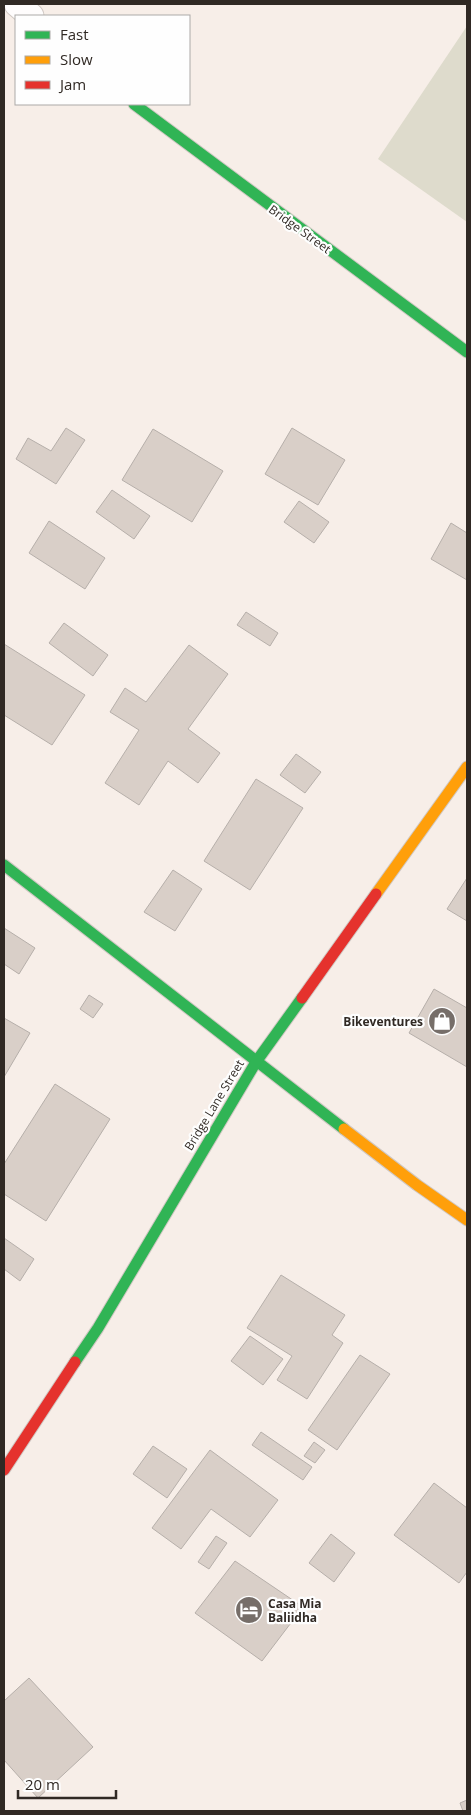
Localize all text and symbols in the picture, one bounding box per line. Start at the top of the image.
legend [15,15,190,105]
text: Fast [60,24,89,44]
text: Slow [60,49,93,69]
text: Jam [58,74,86,94]
street label: Bridge Street [266,201,334,257]
shop icon: Bikeventures [427,1006,457,1036]
place label: Bikeventures [343,1013,423,1030]
street label: Bridge Lane Street [180,1056,248,1154]
hotel icon: Casa Mia Baliidha [234,1595,264,1625]
place label: Casa Mia Baliidha [268,1595,321,1626]
scale bar [18,1768,115,1800]
text: 20 m [25,1774,60,1794]

